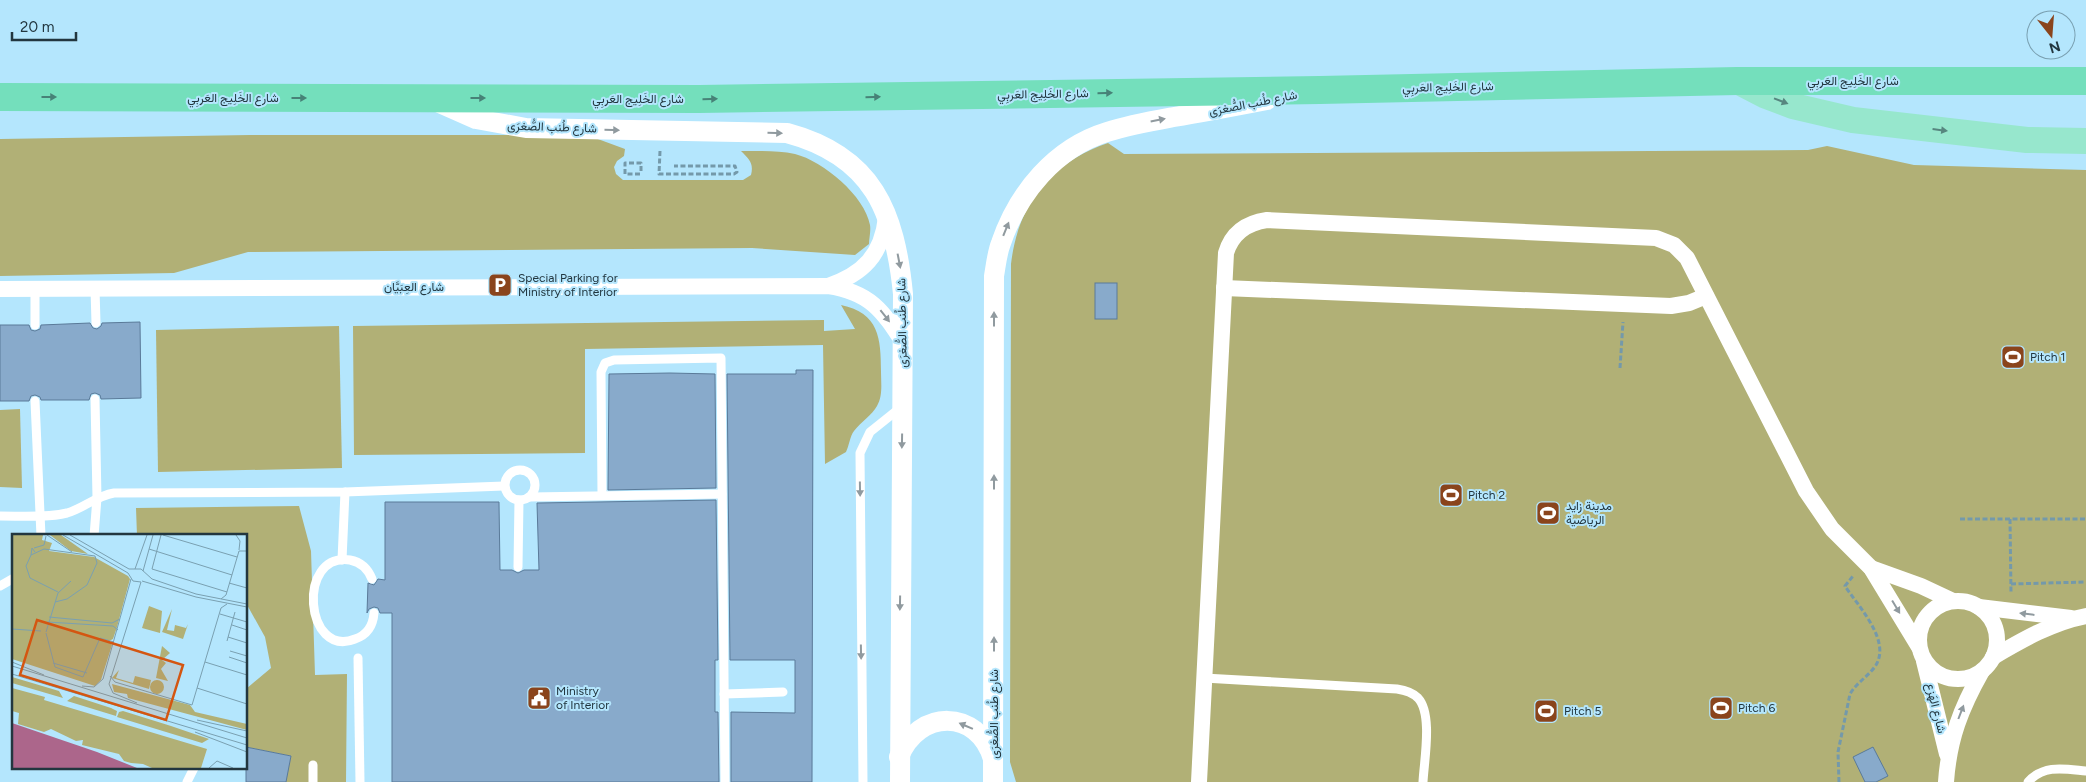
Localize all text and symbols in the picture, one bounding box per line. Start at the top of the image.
scale bar [12,10,76,42]
north arrow [2026,10,2076,60]
text: 20 m [20,18,54,36]
text: N [2047,37,2062,57]
street label: شارع الخَلِيج العَربِي [1807,74,1899,91]
street label: شارع الخَلِيج العَربِي [1402,79,1494,98]
street label: شارع الخَلِيج العَربِي [997,86,1089,105]
street label: شارع طُنب الصُّغرَى [1207,86,1299,120]
one-way arrow [1097,89,1113,97]
street label: شارع الخَلِيج العَربِي [187,91,279,108]
street label: شارع الخَلِيج العَربِي [592,92,684,109]
one-way arrow [865,92,881,100]
one-way arrow [41,93,57,101]
one-way arrow [291,94,307,102]
one-way arrow [470,94,486,102]
one-way arrow [702,95,718,103]
one-way arrow [1774,97,1789,105]
one-way arrow [1151,116,1167,124]
street label: شارع طُنب الصُّغرَى [507,117,597,138]
one-way arrow [604,126,620,134]
one-way arrow [1933,126,1949,134]
one-way arrow [767,129,783,137]
one-way arrow [1002,221,1010,236]
one-way arrow [895,254,903,270]
place label: Special Parking for Ministry of Interior [518,271,618,299]
parking icon: Special Parking for Ministry of Interior [487,272,513,298]
street label: شارع طُنب الصُّغرَى [893,278,912,368]
street label: شارع العِبَيَّان [384,280,444,296]
one-way arrow [880,309,890,323]
one-way arrow [990,311,998,327]
sports icon: Pitch 1 [2000,344,2026,370]
place label: Pitch 1 [2030,350,2065,364]
one-way arrow [898,433,906,449]
one-way arrow [990,473,998,489]
one-way arrow [856,481,864,497]
sports icon: Pitch 2 [1438,482,1464,508]
place label: Pitch 2 [1468,488,1505,502]
place label: مدينة زايد الرياضية [1566,499,1612,528]
sports icon: مدينة زايد الرياضية [1535,500,1561,526]
inset map [12,534,248,770]
one-way arrow [896,596,904,612]
one-way arrow [1891,600,1900,613]
one-way arrow [2019,610,2035,618]
one-way arrow [990,636,998,652]
one-way arrow [858,644,866,660]
street label: شارع طُنب الصُّغرَى [986,669,1003,759]
street label: شارع الهَزع [1921,681,1949,735]
place label: Ministry of Interior [556,684,609,712]
public building icon: Ministry of Interior [526,685,552,711]
sports icon: Pitch 6 [1708,695,1734,721]
sports icon: Pitch 5 [1533,698,1559,724]
place label: Pitch 6 [1738,701,1775,715]
place label: Pitch 5 [1564,704,1601,718]
one-way arrow [1957,704,1965,719]
one-way arrow [958,722,973,730]

